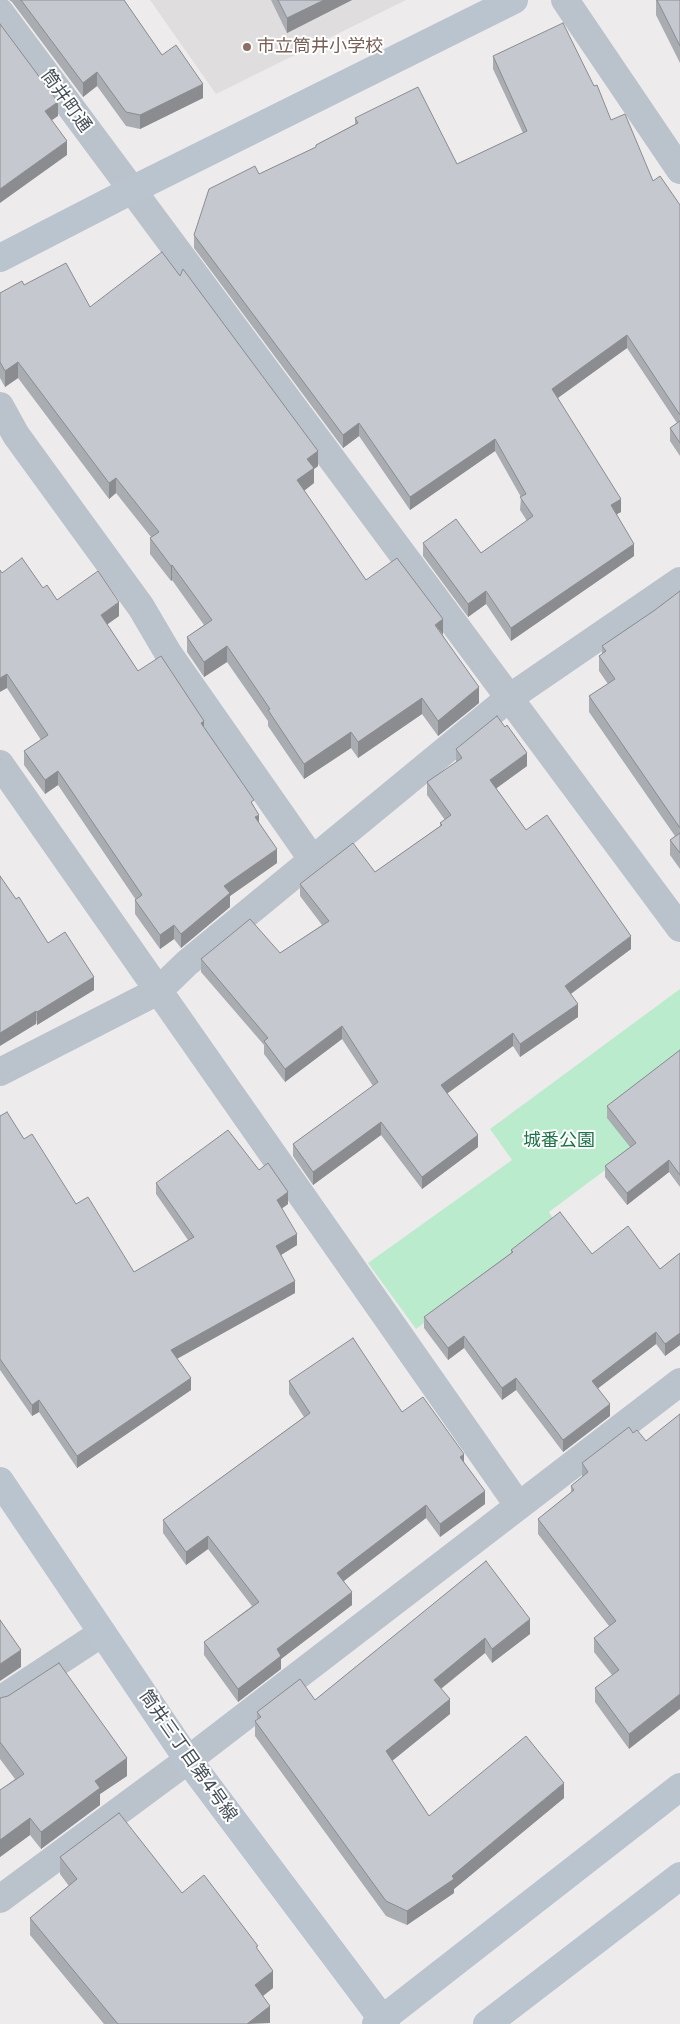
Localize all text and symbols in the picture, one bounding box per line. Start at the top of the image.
place label: 市立筒井小学校 [257,36,383,58]
marker: 市立筒井小学校 [241,41,253,53]
street label: 筒井町通 [36,66,96,136]
park label: 城番公園 [523,1130,595,1152]
street label: 筒井三丁目第4号線 [135,1686,241,1826]

